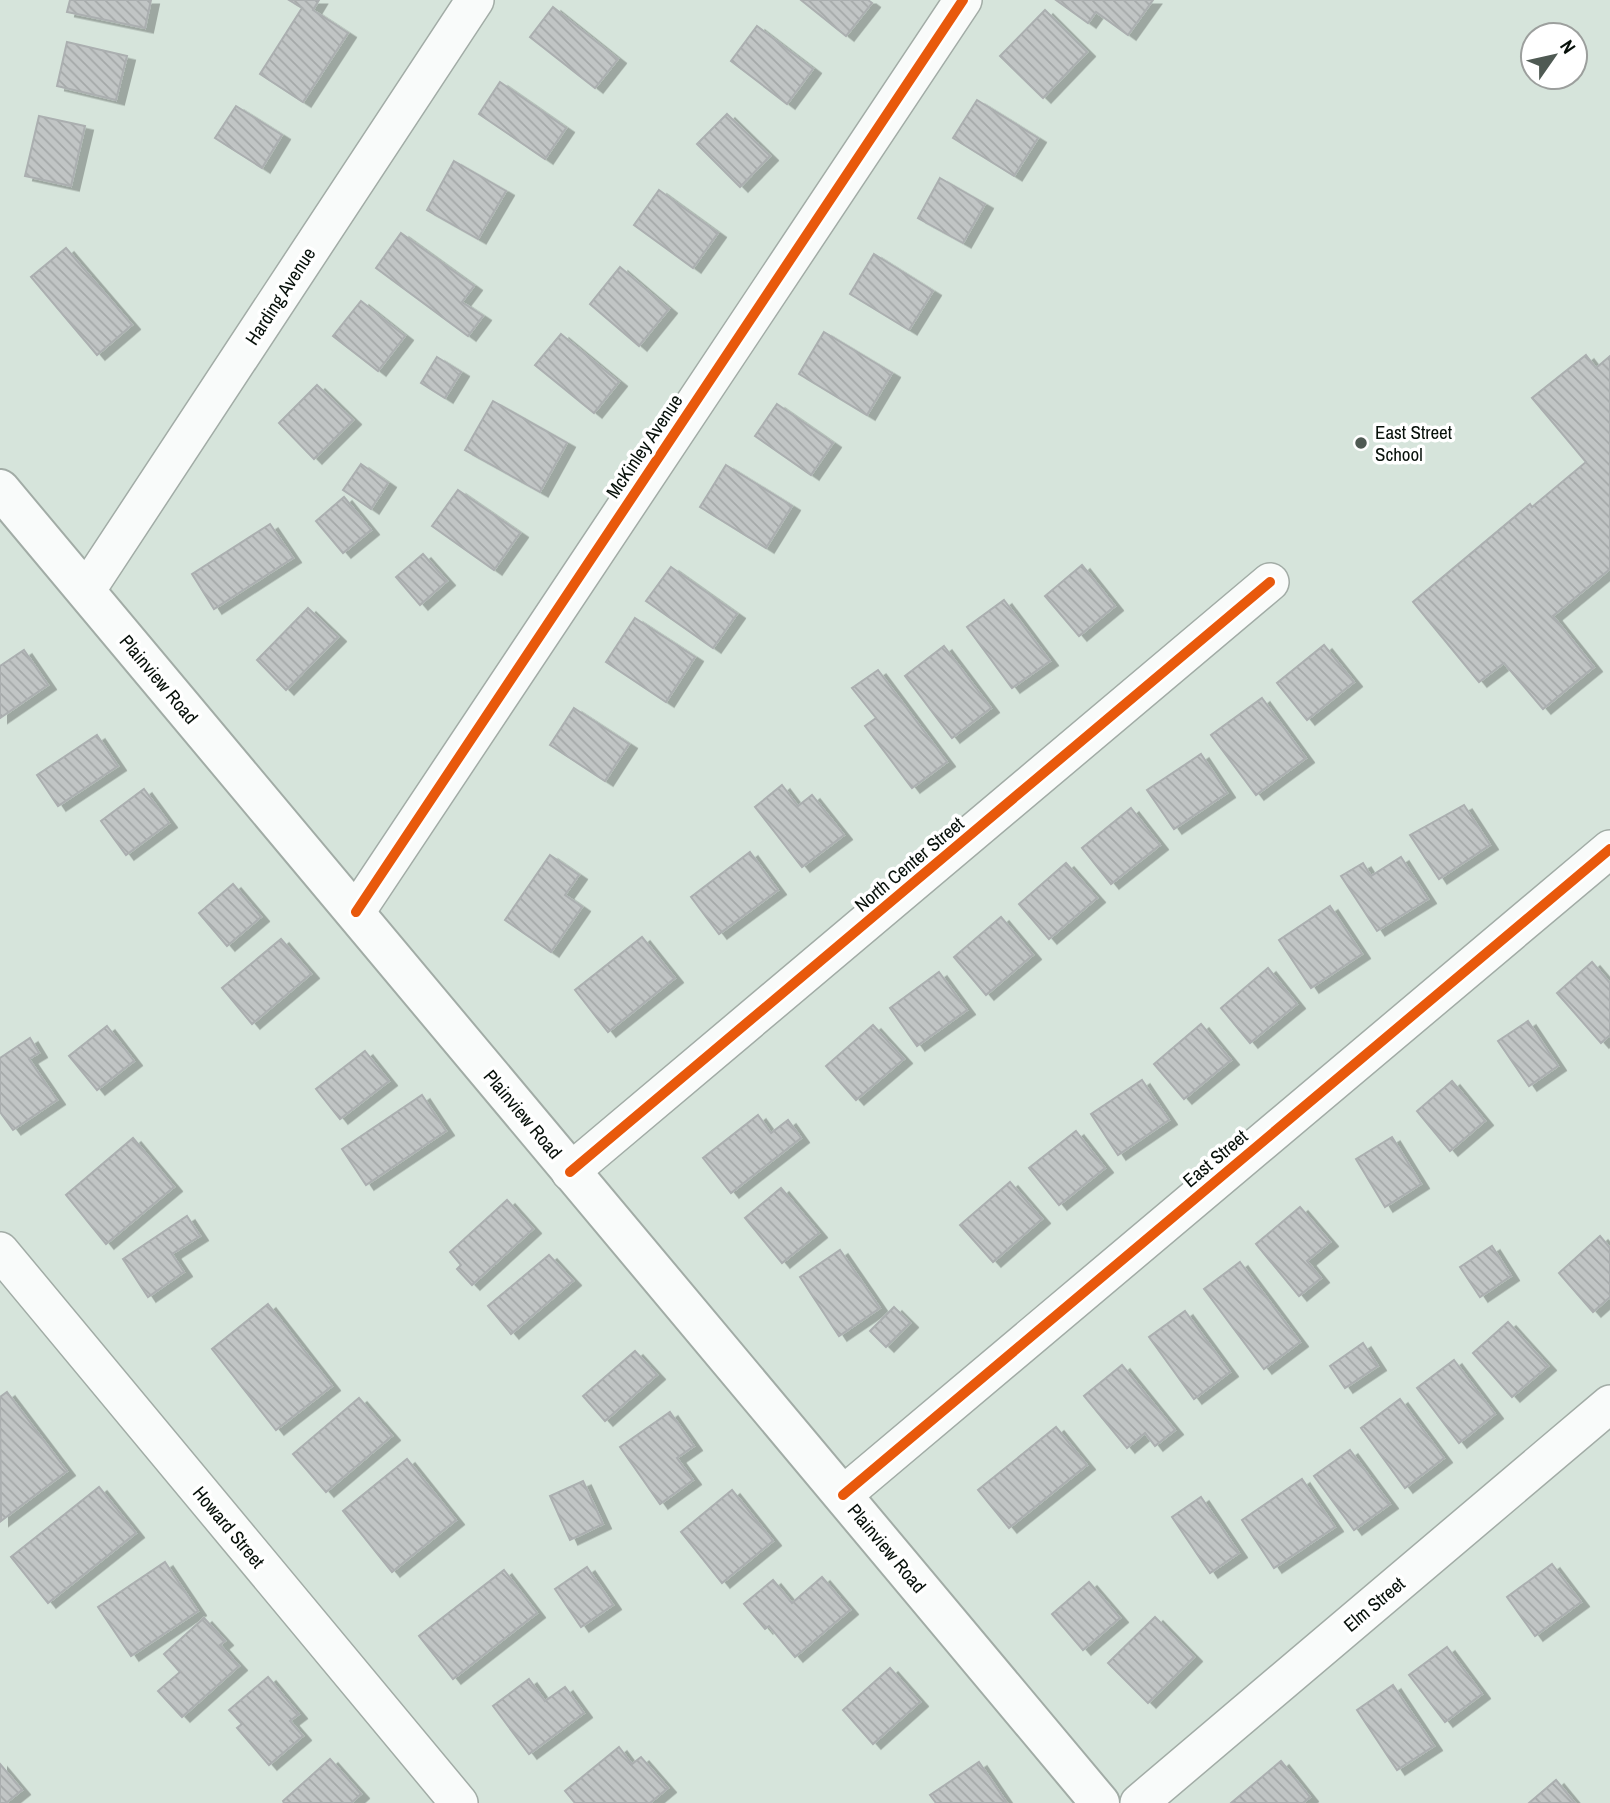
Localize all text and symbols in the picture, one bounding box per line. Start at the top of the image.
north arrow [1519,21,1589,91]
text: N [1554,35,1582,58]
street label: Harding Avenue [239,242,321,350]
street label: McKinley Avenue [600,389,688,503]
place label: East Street School [1375,419,1453,467]
marker: East Street School [1353,435,1369,451]
street label: Plainview Road [114,629,204,729]
street label: North Center Street [849,810,970,917]
street label: Plainview Road [478,1064,568,1164]
street label: East Street [1177,1123,1253,1193]
street label: Howard Street [187,1480,271,1574]
street label: Plainview Road [842,1498,932,1598]
street label: Elm Street [1338,1570,1411,1637]

